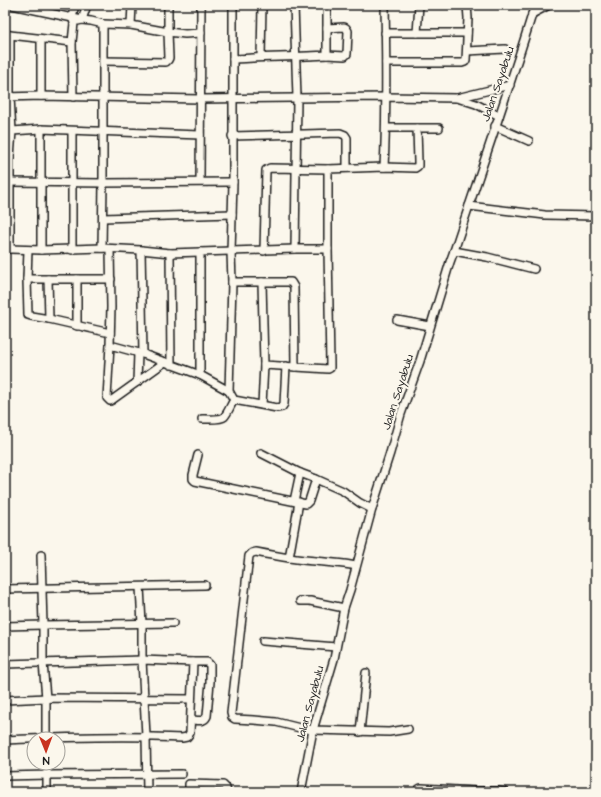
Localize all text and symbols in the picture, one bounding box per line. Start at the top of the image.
street label: Jalan Sayabulu [477,44,520,124]
street label: Jalan Sayabulu [378,352,419,432]
street label: Jalan Sayabulu [292,664,329,744]
north arrow [26,731,66,771]
text: N [42,753,50,768]

